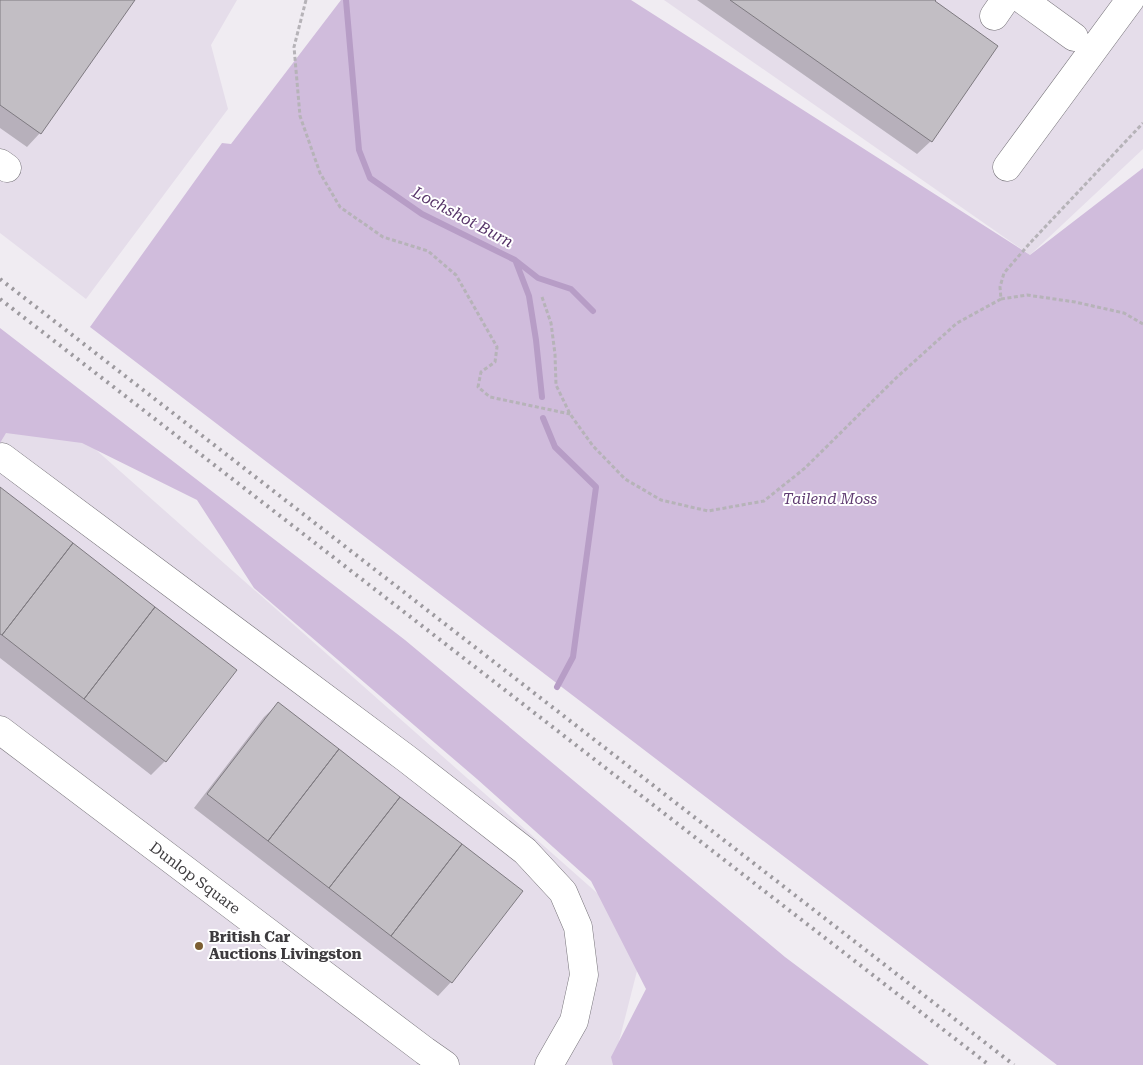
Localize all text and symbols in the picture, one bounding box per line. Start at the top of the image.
water label: Lochshot Burn [409,182,517,252]
park label: Tailend Moss [783,490,877,508]
street label: Dunlop Square [146,838,244,918]
place label: British Car Auctions Livingston [209,928,362,963]
marker: British Car Auctions Livingston [193,940,205,952]

